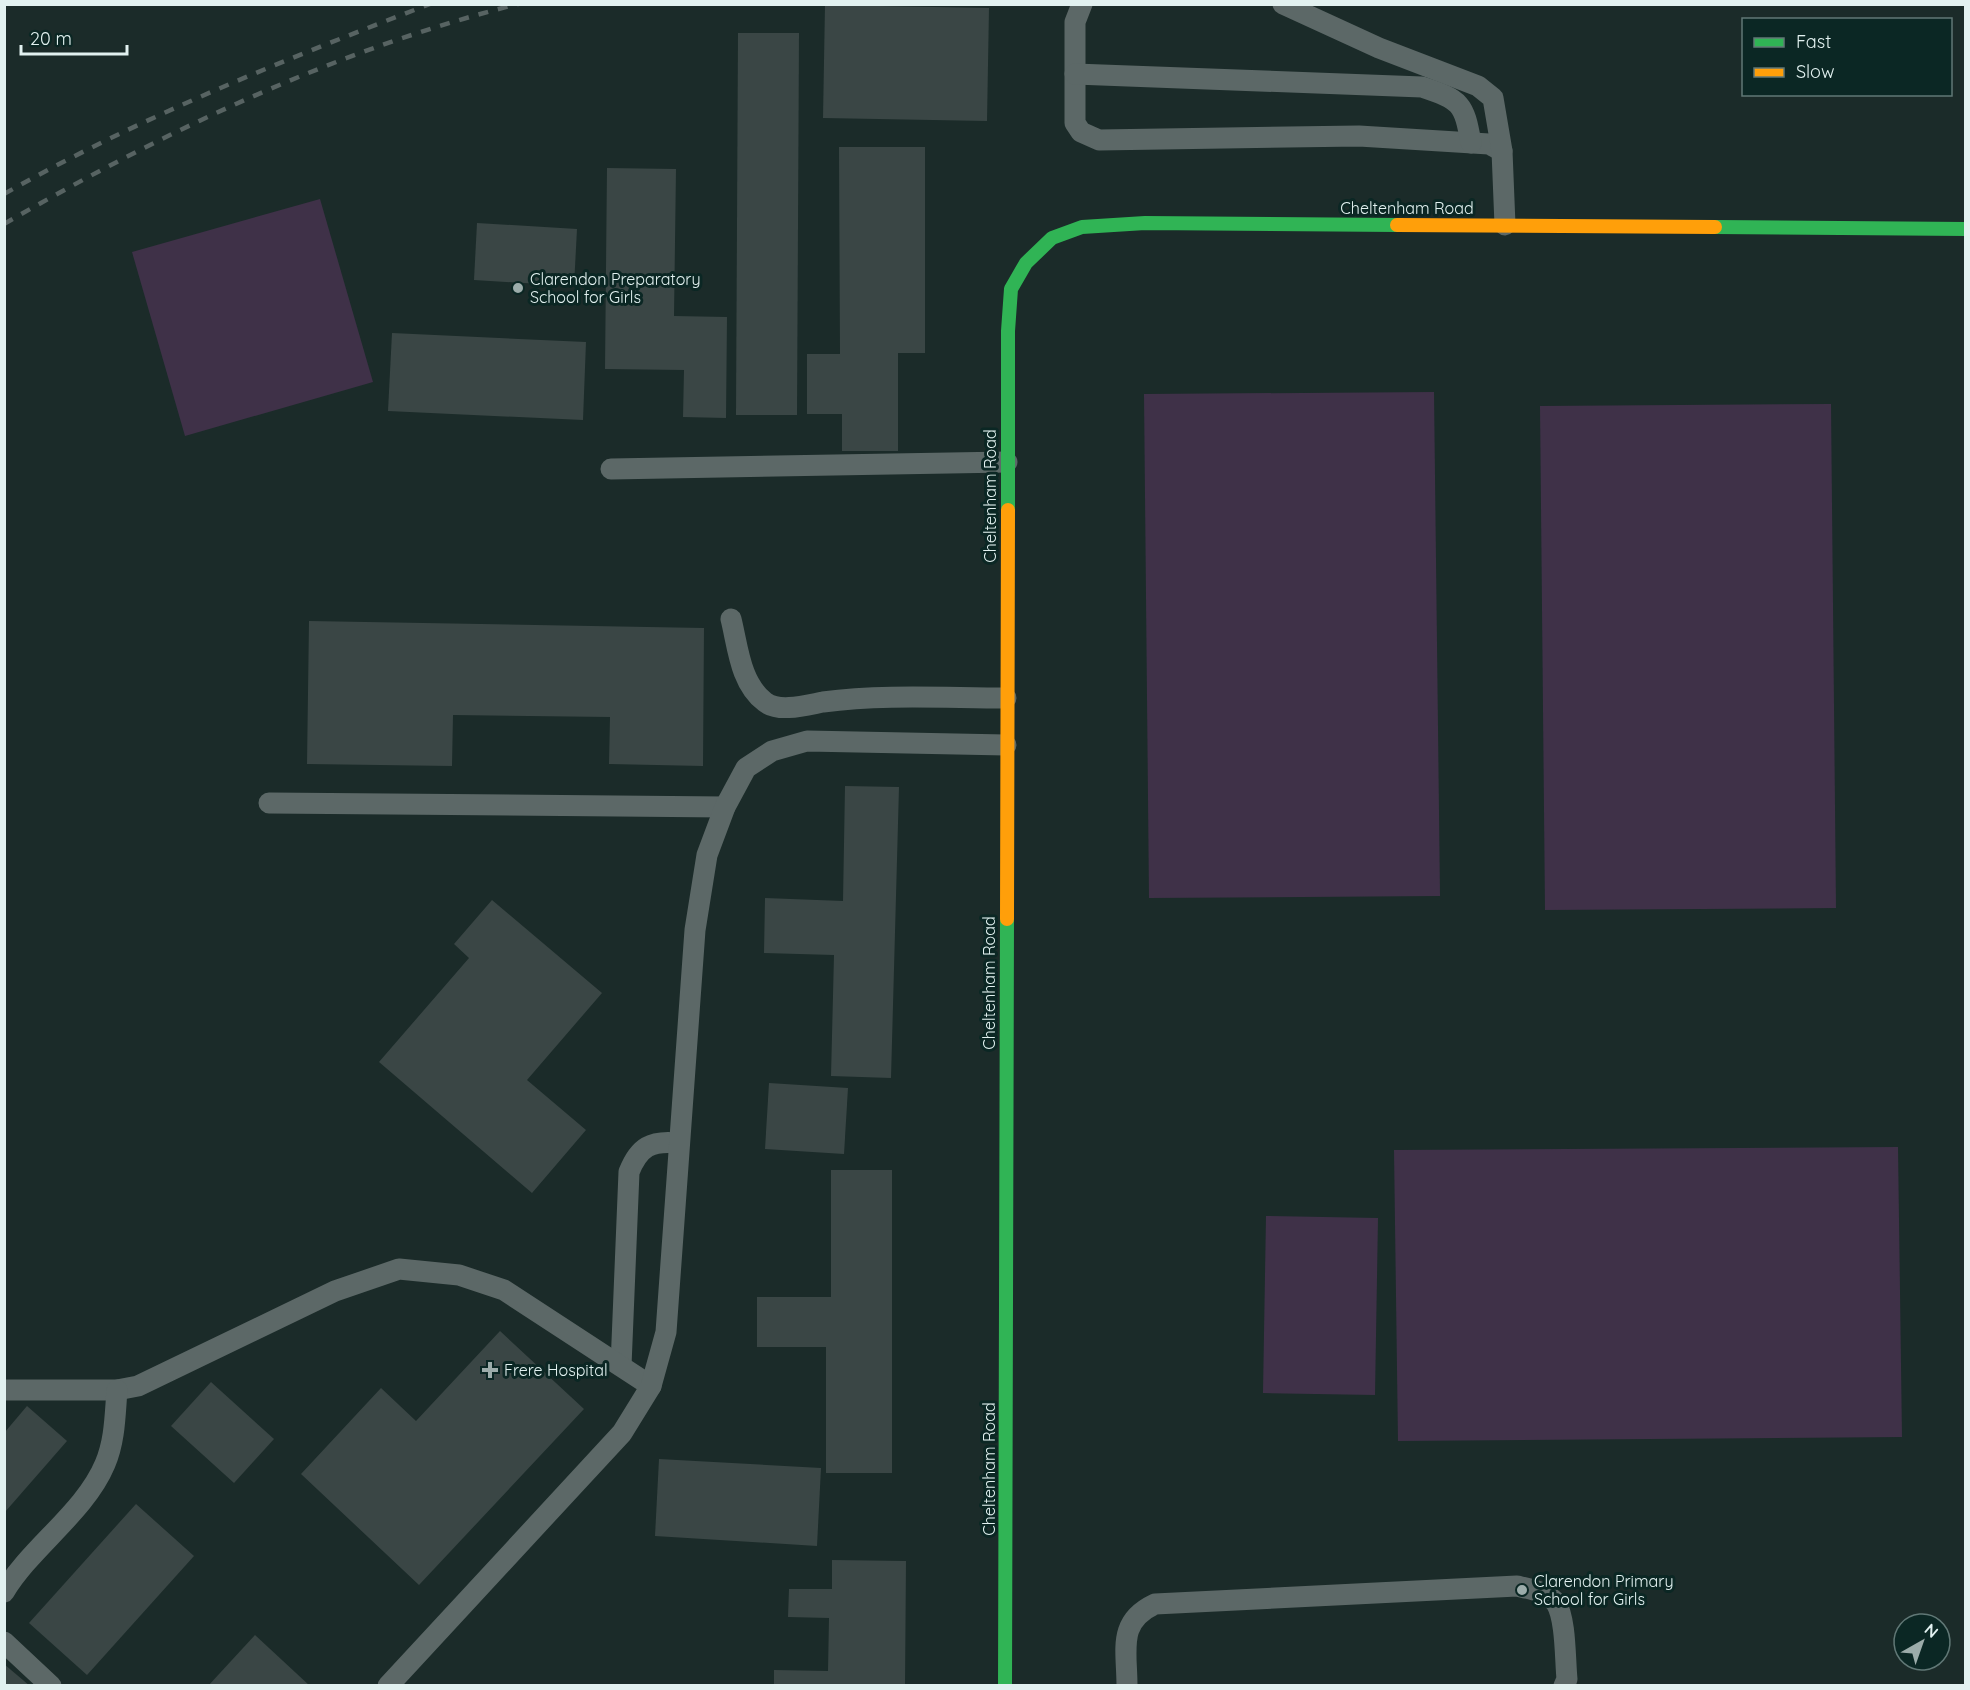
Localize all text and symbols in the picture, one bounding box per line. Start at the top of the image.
scale bar [21,18,128,56]
legend [1742,18,1952,96]
text: 20 m [30,27,72,50]
text: Fast [1796,30,1831,53]
text: Slow [1796,60,1834,83]
street label: Cheltenham Road [1340,198,1474,218]
place label: Clarendon Preparatory School for Girls [530,269,701,307]
marker: Clarendon Preparatory School for Girls [511,281,525,295]
street label: Cheltenham Road [980,429,1000,563]
street label: Cheltenham Road [979,916,999,1050]
place label: Frere Hospital [504,1360,608,1380]
marker: Frere Hospital [481,1361,499,1379]
street label: Cheltenham Road [979,1402,999,1536]
place label: Clarendon Primary School for Girls [1534,1571,1674,1609]
marker: Clarendon Primary School for Girls [1515,1583,1529,1597]
north arrow [1892,1612,1952,1672]
text: N [1921,1619,1943,1642]

